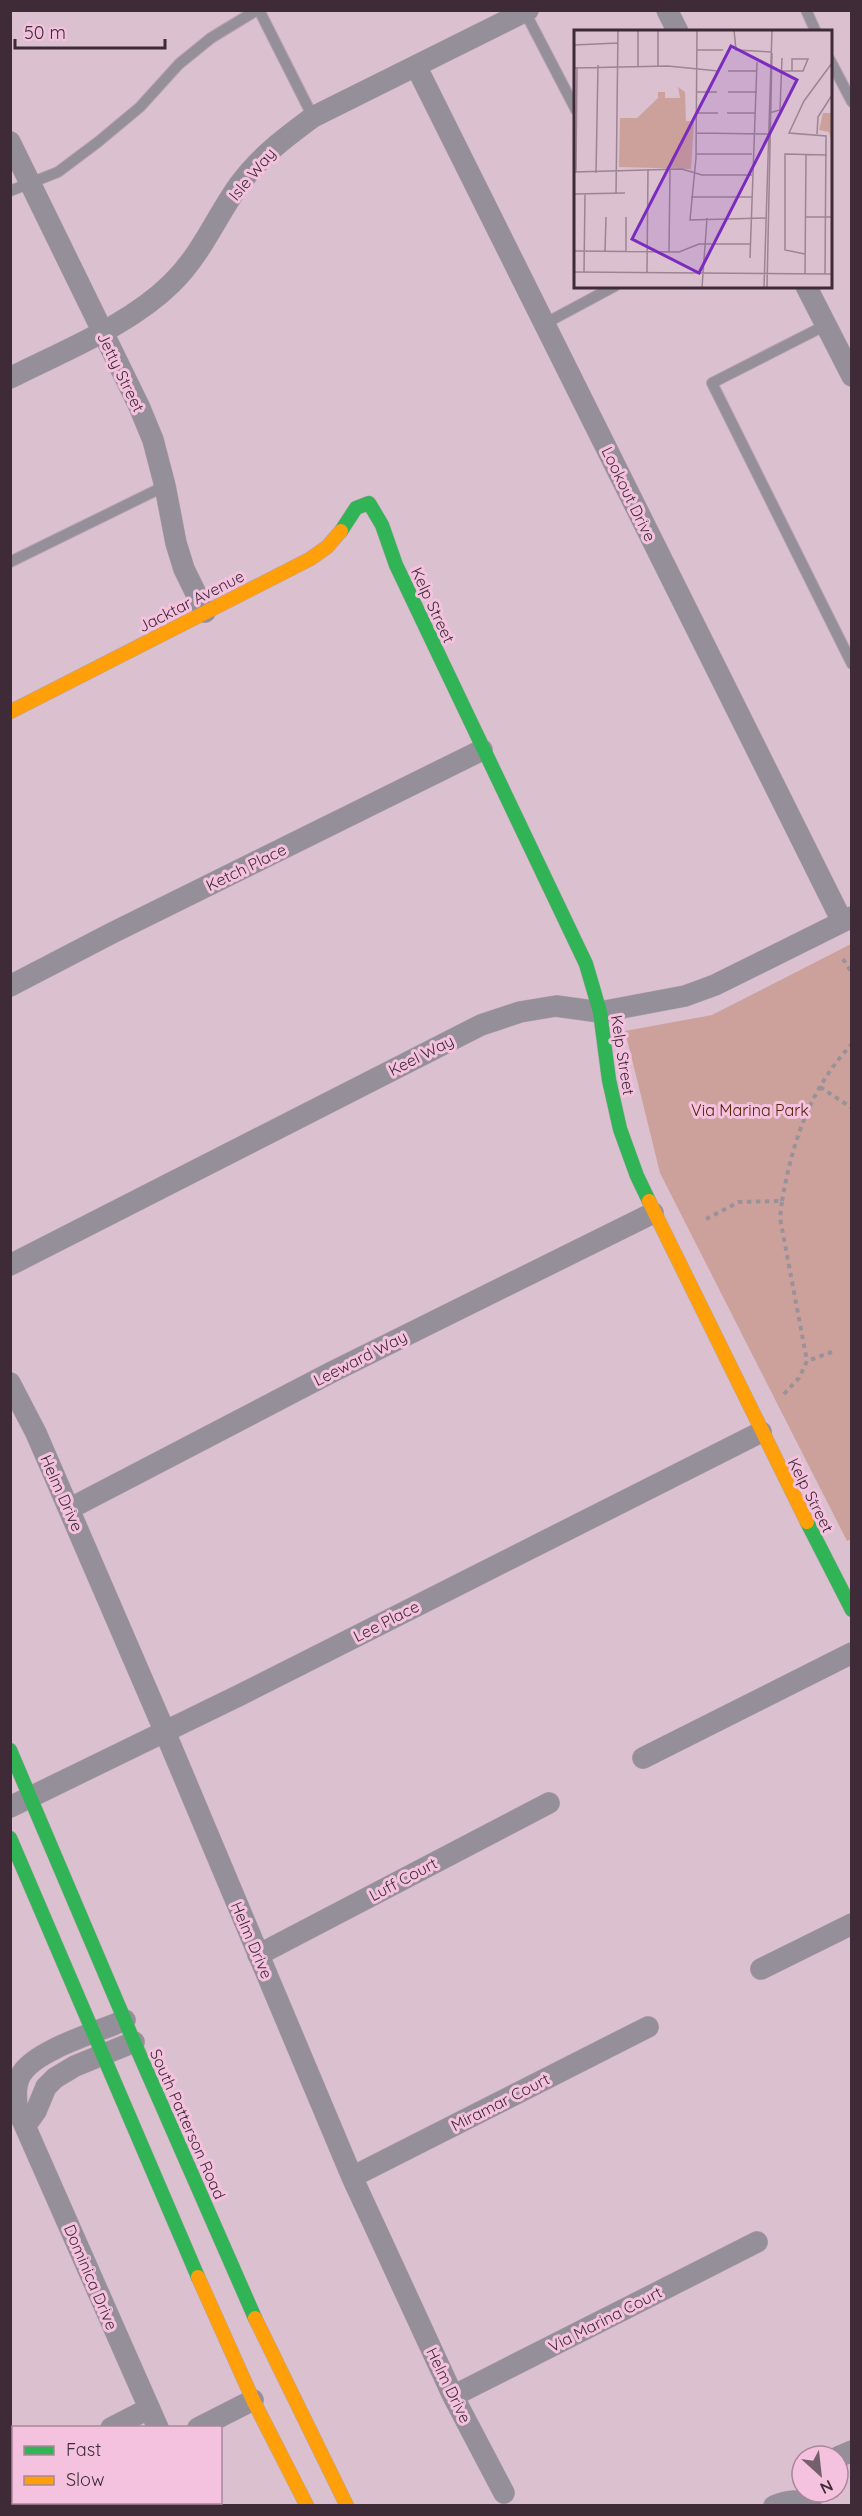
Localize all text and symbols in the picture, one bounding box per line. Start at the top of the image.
scale bar [15,12,165,50]
text: 50 m [24,21,66,44]
inset map [574,30,832,288]
street label: Isle Way [224,144,280,204]
street label: Jetty Street [93,329,149,415]
street label: Lookout Drive [597,443,661,545]
street label: Kelp Street [407,564,459,646]
street label: Jacktar Avenue [135,566,247,636]
street label: Ketch Place [203,839,289,895]
street label: Kelp Street [607,1013,639,1097]
street label: Keel Way [385,1030,457,1080]
park label: Via Marina Park [691,1100,809,1120]
street label: Leeward Way [310,1326,410,1390]
street label: Helm Drive [36,1452,88,1534]
street label: Kelp Street [784,1454,838,1536]
street label: Lee Place [350,1596,422,1646]
street label: Luff Court [365,1853,441,1905]
street label: Helm Drive [227,1898,277,1982]
street label: South Patterson Road [146,2046,230,2202]
street label: Miramar Court [447,2069,553,2135]
street label: Dominica Drive [60,2221,122,2333]
street label: Via Marina Court [545,2282,665,2356]
street label: Helm Drive [422,2344,476,2426]
legend [12,2426,222,2504]
text: Fast [66,2438,101,2461]
north arrow [790,2444,850,2504]
text: Slow [66,2468,104,2491]
text: N [817,2476,837,2499]

